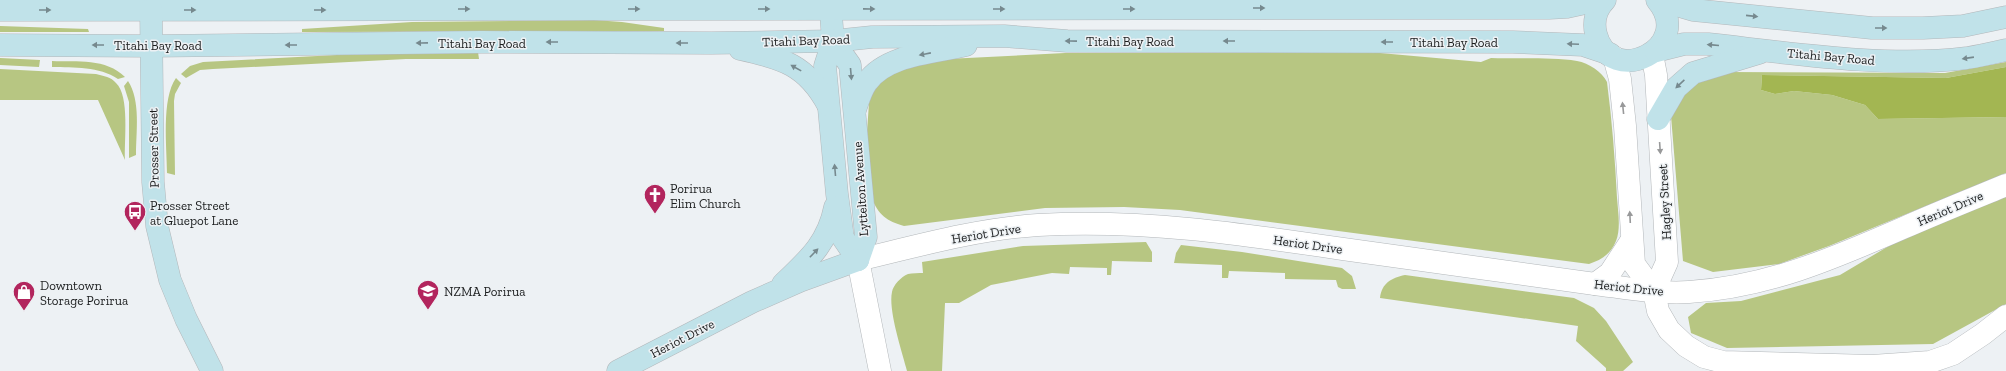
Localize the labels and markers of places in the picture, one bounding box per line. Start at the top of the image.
place label: Porirua Elim Church [670,181,741,211]
church icon: Porirua Elim Church [642,182,668,215]
place label: Prosser Street at Gluepot Lane [150,198,238,228]
bus stop icon: Prosser Street at Gluepot Lane [122,199,148,232]
place label: Downtown Storage Porirua [40,278,129,308]
school or university icon: NZMA Porirua [415,278,441,311]
shop icon: Downtown Storage Porirua [11,279,37,312]
place label: NZMA Porirua [444,284,526,299]

